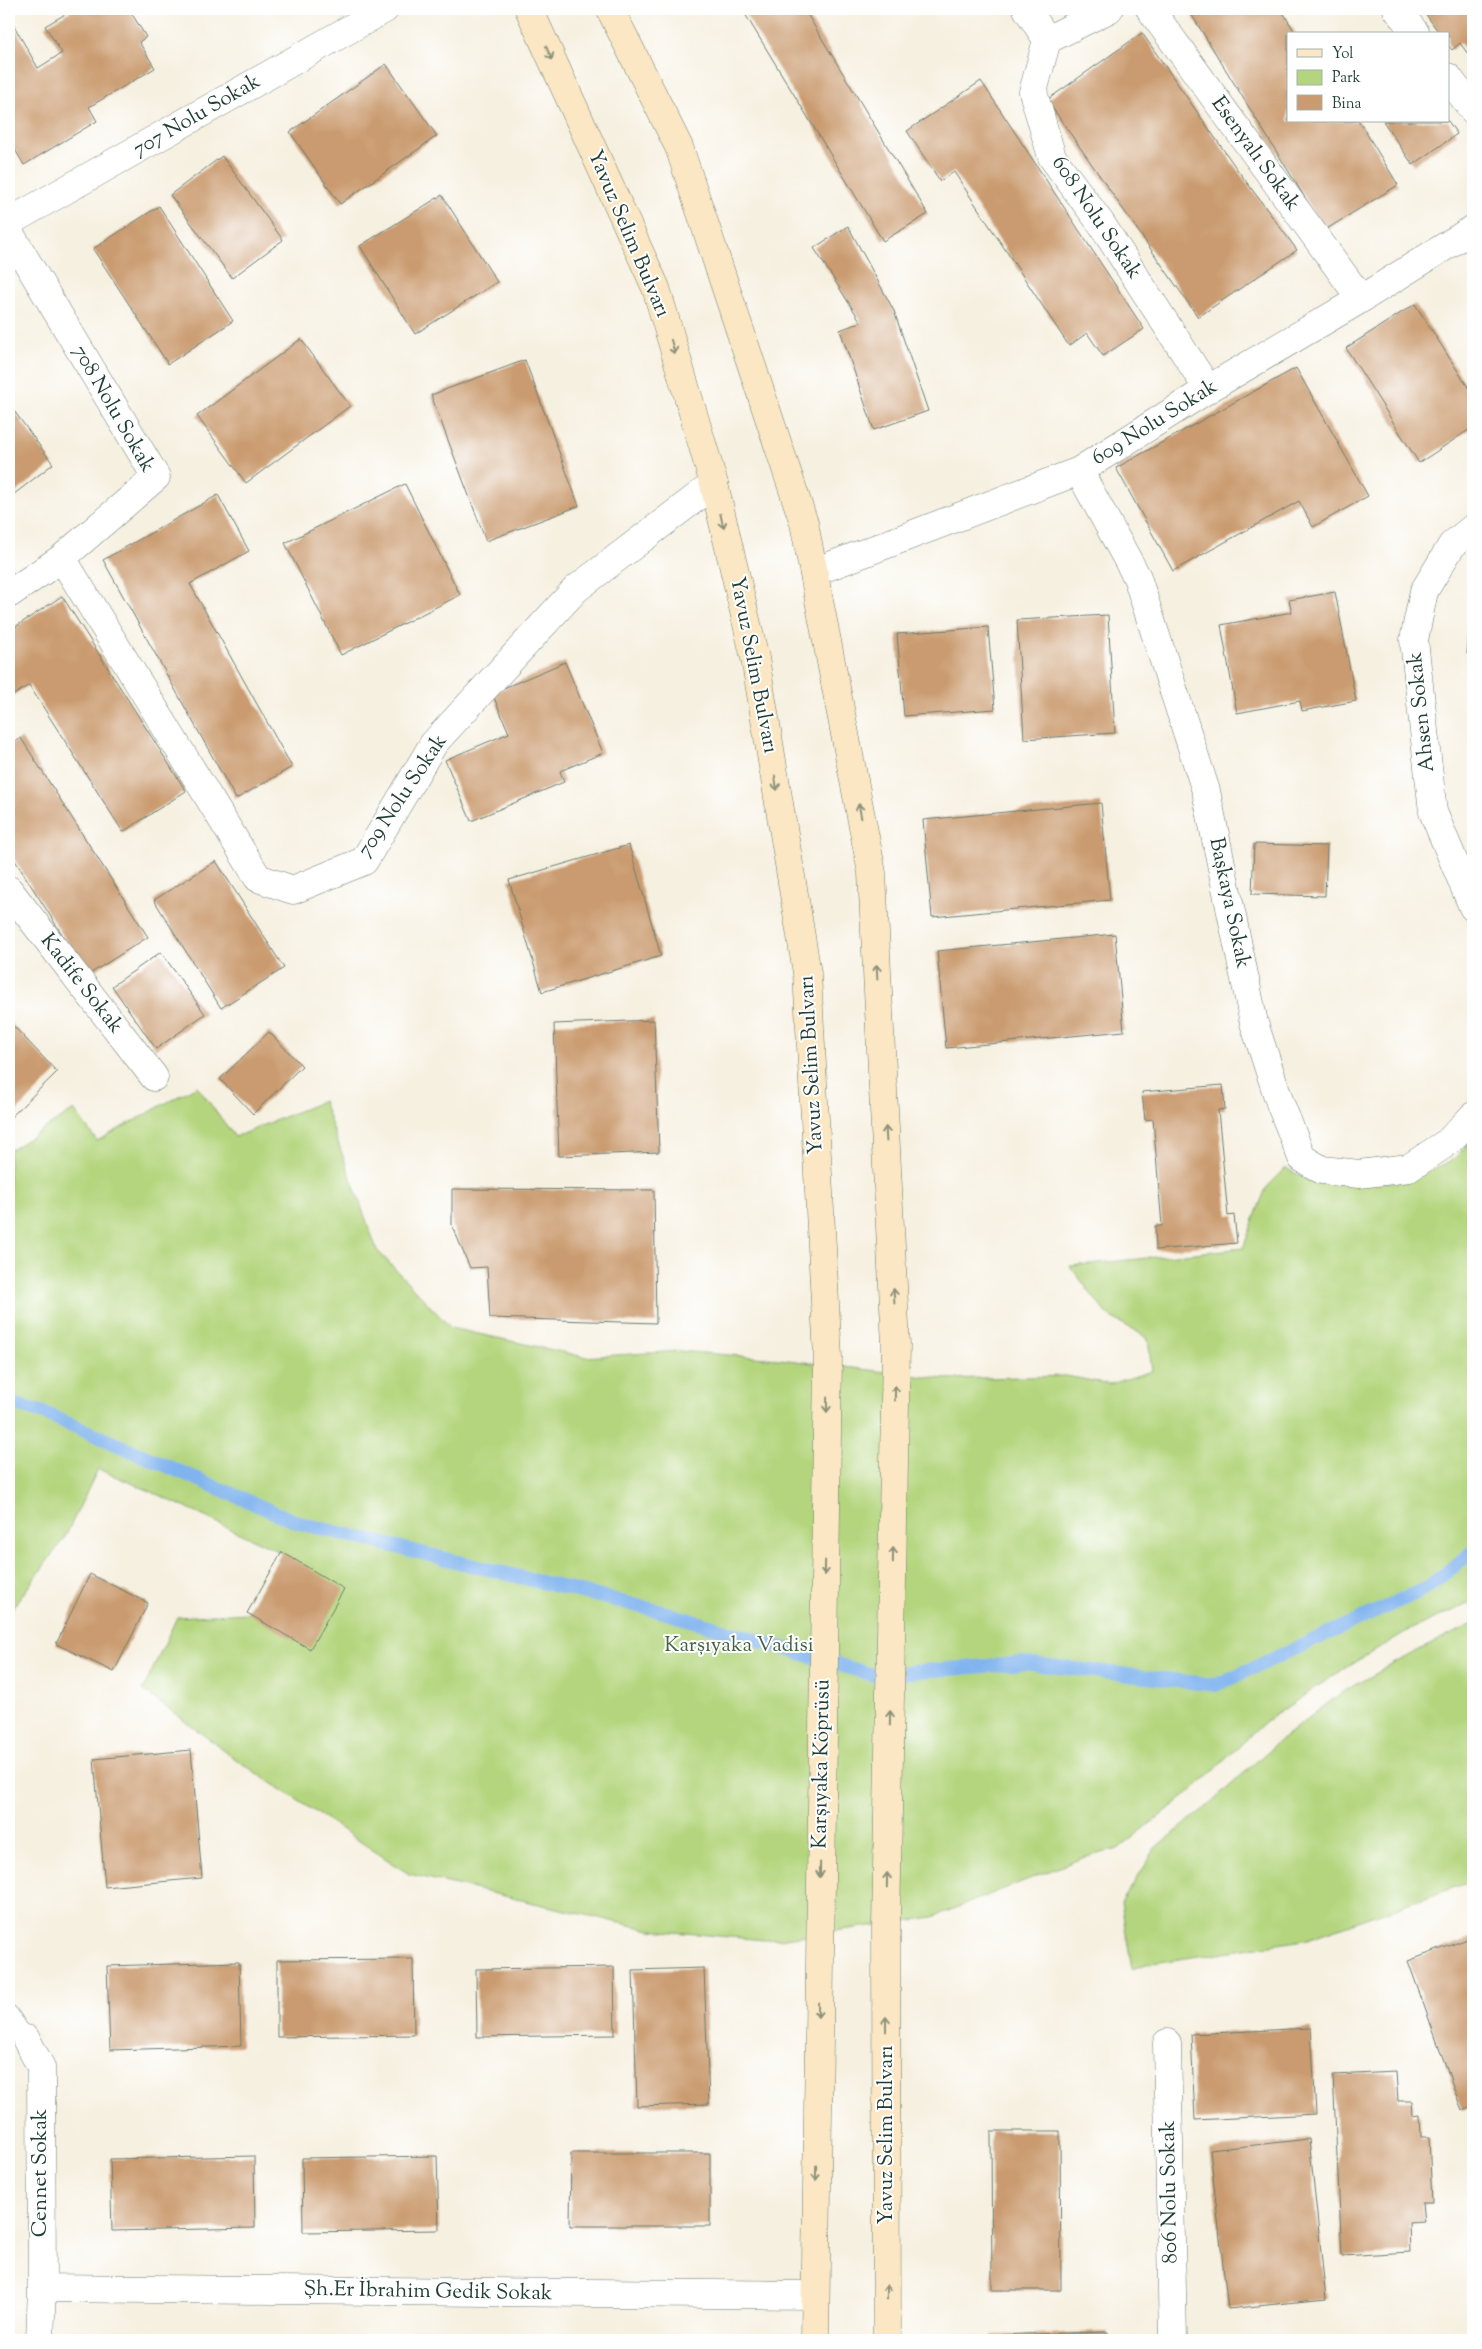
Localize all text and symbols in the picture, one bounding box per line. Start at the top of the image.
legend [1287,32,1450,122]
text: Yol [1332,44,1354,65]
one-way arrow [545,45,555,60]
street label: 707 Nolu Sokak [128,67,267,165]
text: Park [1332,68,1361,89]
street label: Esenyalı Sokak [1203,90,1307,218]
text: Bina [1332,94,1362,115]
street label: Yavuz Selim Bulvarı [579,146,677,322]
street label: 608 Nolu Sokak [1044,150,1149,286]
one-way arrow [669,339,679,355]
street label: 708 Nolu Sokak [64,340,162,479]
street label: 609 Nolu Sokak [1087,372,1224,474]
one-way arrow [718,512,727,528]
street label: Yavuz Selim Bulvarı [721,574,785,756]
street label: Ahsen Sokak [1401,650,1443,774]
street label: 709 Nolu Sokak [351,728,456,863]
one-way arrow [771,774,781,790]
one-way arrow [854,803,864,819]
street label: Başkaya Sokak [1200,835,1258,972]
street label: Kadife Sokak [32,927,130,1041]
one-way arrow [873,964,882,980]
street label: Yavuz Selim Bulvarı [792,975,832,1155]
one-way arrow [881,1126,890,1142]
one-way arrow [889,1289,898,1305]
one-way arrow [891,1385,900,1401]
one-way arrow [822,1397,832,1413]
one-way arrow [888,1548,897,1564]
one-way arrow [820,1560,830,1576]
park label: Karşıyaka Vadisi [664,1631,814,1661]
street label: Karşıyaka Köprüsü [806,1679,838,1849]
one-way arrow [885,1710,894,1726]
one-way arrow [815,1862,825,1878]
one-way arrow [882,1873,892,1889]
one-way arrow [813,2002,823,2018]
one-way arrow [881,2016,891,2032]
street label: Yavuz Selim Bulvarı [872,2045,902,2225]
street label: Cennet Sokak [26,2108,56,2237]
street label: 806 Nolu Sokak [1154,2120,1186,2264]
one-way arrow [811,2164,821,2181]
street label: Şh.Er İbrahim Gedik Sokak [303,2275,553,2309]
one-way arrow [882,2284,892,2300]

